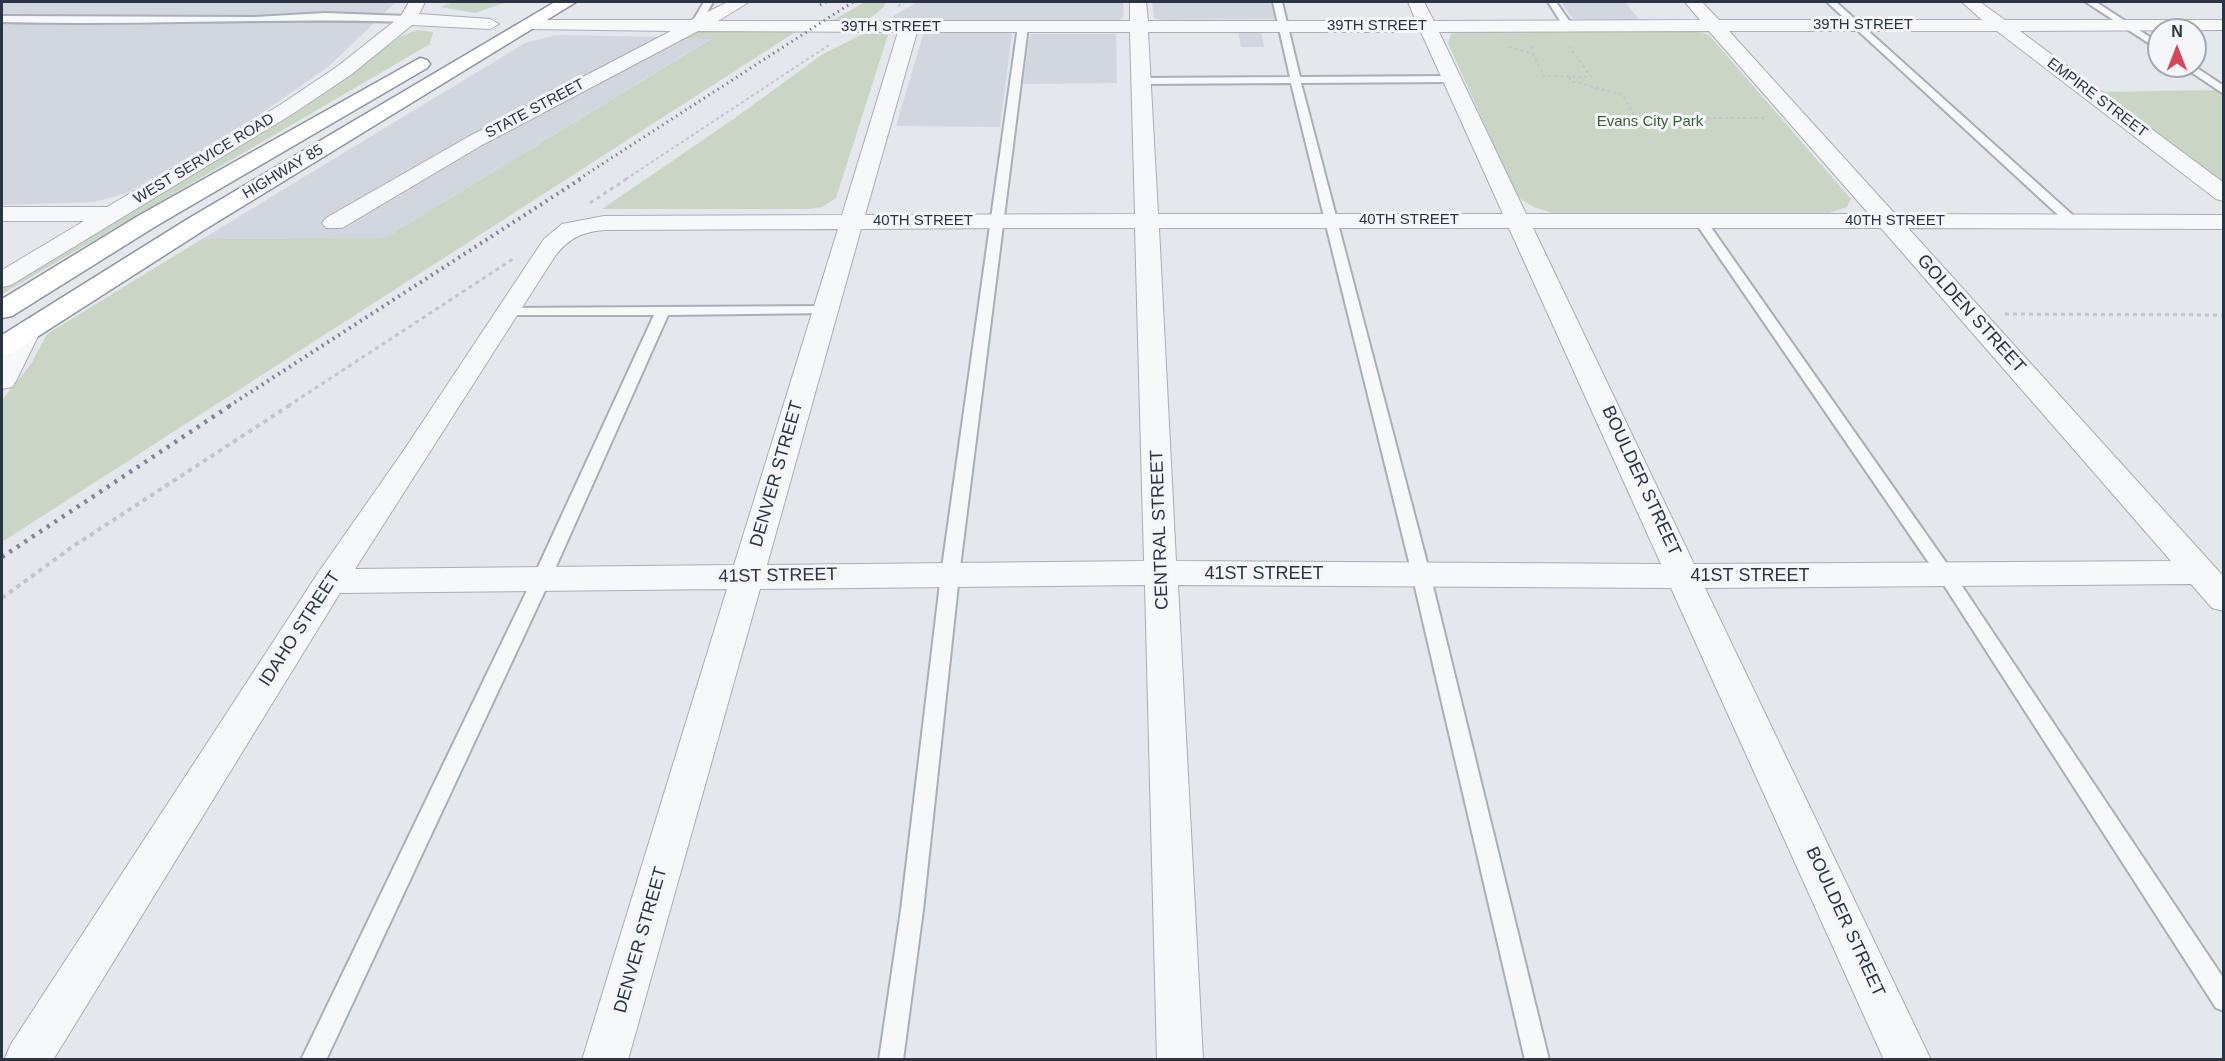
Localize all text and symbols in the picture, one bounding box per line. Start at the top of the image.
street label: 39TH STREET [1813,16,1913,34]
street label: 39TH STREET [1327,17,1427,35]
street label: 39TH STREET [841,18,941,36]
north arrow [2147,18,2207,78]
text: N [2171,23,2183,40]
street label: EMPIRE STREET [2043,54,2151,142]
street label: STATE STREET [482,75,588,143]
street label: WEST SERVICE ROAD [131,110,277,208]
park label: Evans City Park [1597,113,1703,131]
street label: HIGHWAY 85 [239,141,327,203]
street label: 40TH STREET [1359,211,1459,229]
street label: 40TH STREET [873,212,973,230]
street label: 40TH STREET [1845,212,1945,230]
street label: GOLDEN STREET [1912,250,2030,378]
street label: DENVER STREET [746,398,808,550]
street label: BOULDER STREET [1597,403,1685,559]
street label: CENTRAL STREET [1146,450,1174,610]
street label: 41ST STREET [1204,563,1324,585]
street label: 41ST STREET [718,564,838,588]
street label: 41ST STREET [1690,565,1810,587]
street label: IDAHO STREET [255,567,345,691]
street label: BOULDER STREET [1801,844,1889,1000]
street label: DENVER STREET [610,864,672,1016]

